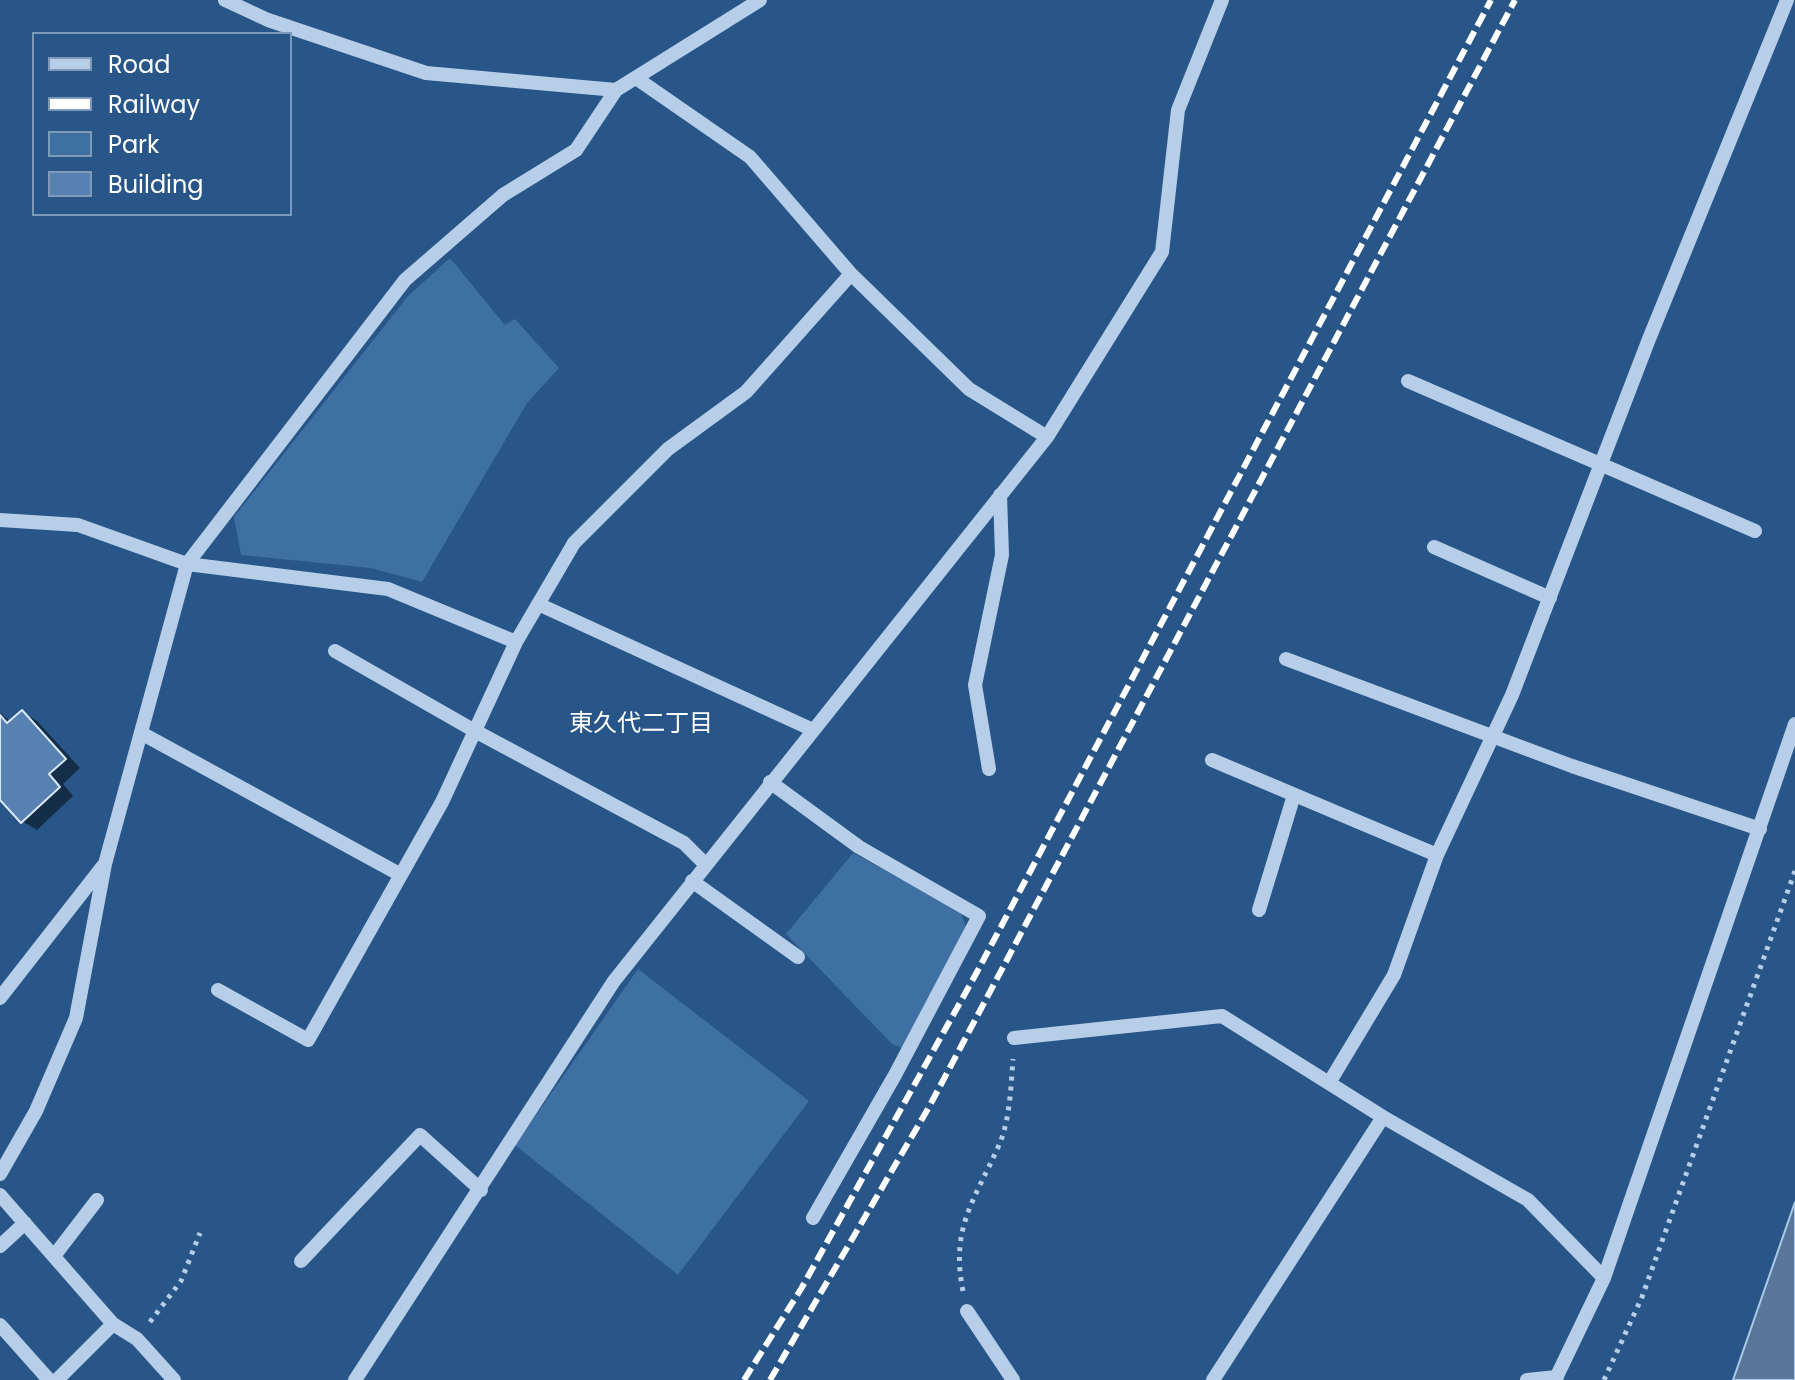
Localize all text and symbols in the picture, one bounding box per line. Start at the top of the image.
legend [32,32,292,216]
text: Road [108,48,170,81]
text: Railway [108,88,200,121]
text: Park [108,128,159,161]
text: Building [108,168,204,201]
district label: 東久代二丁目 [569,711,713,739]

